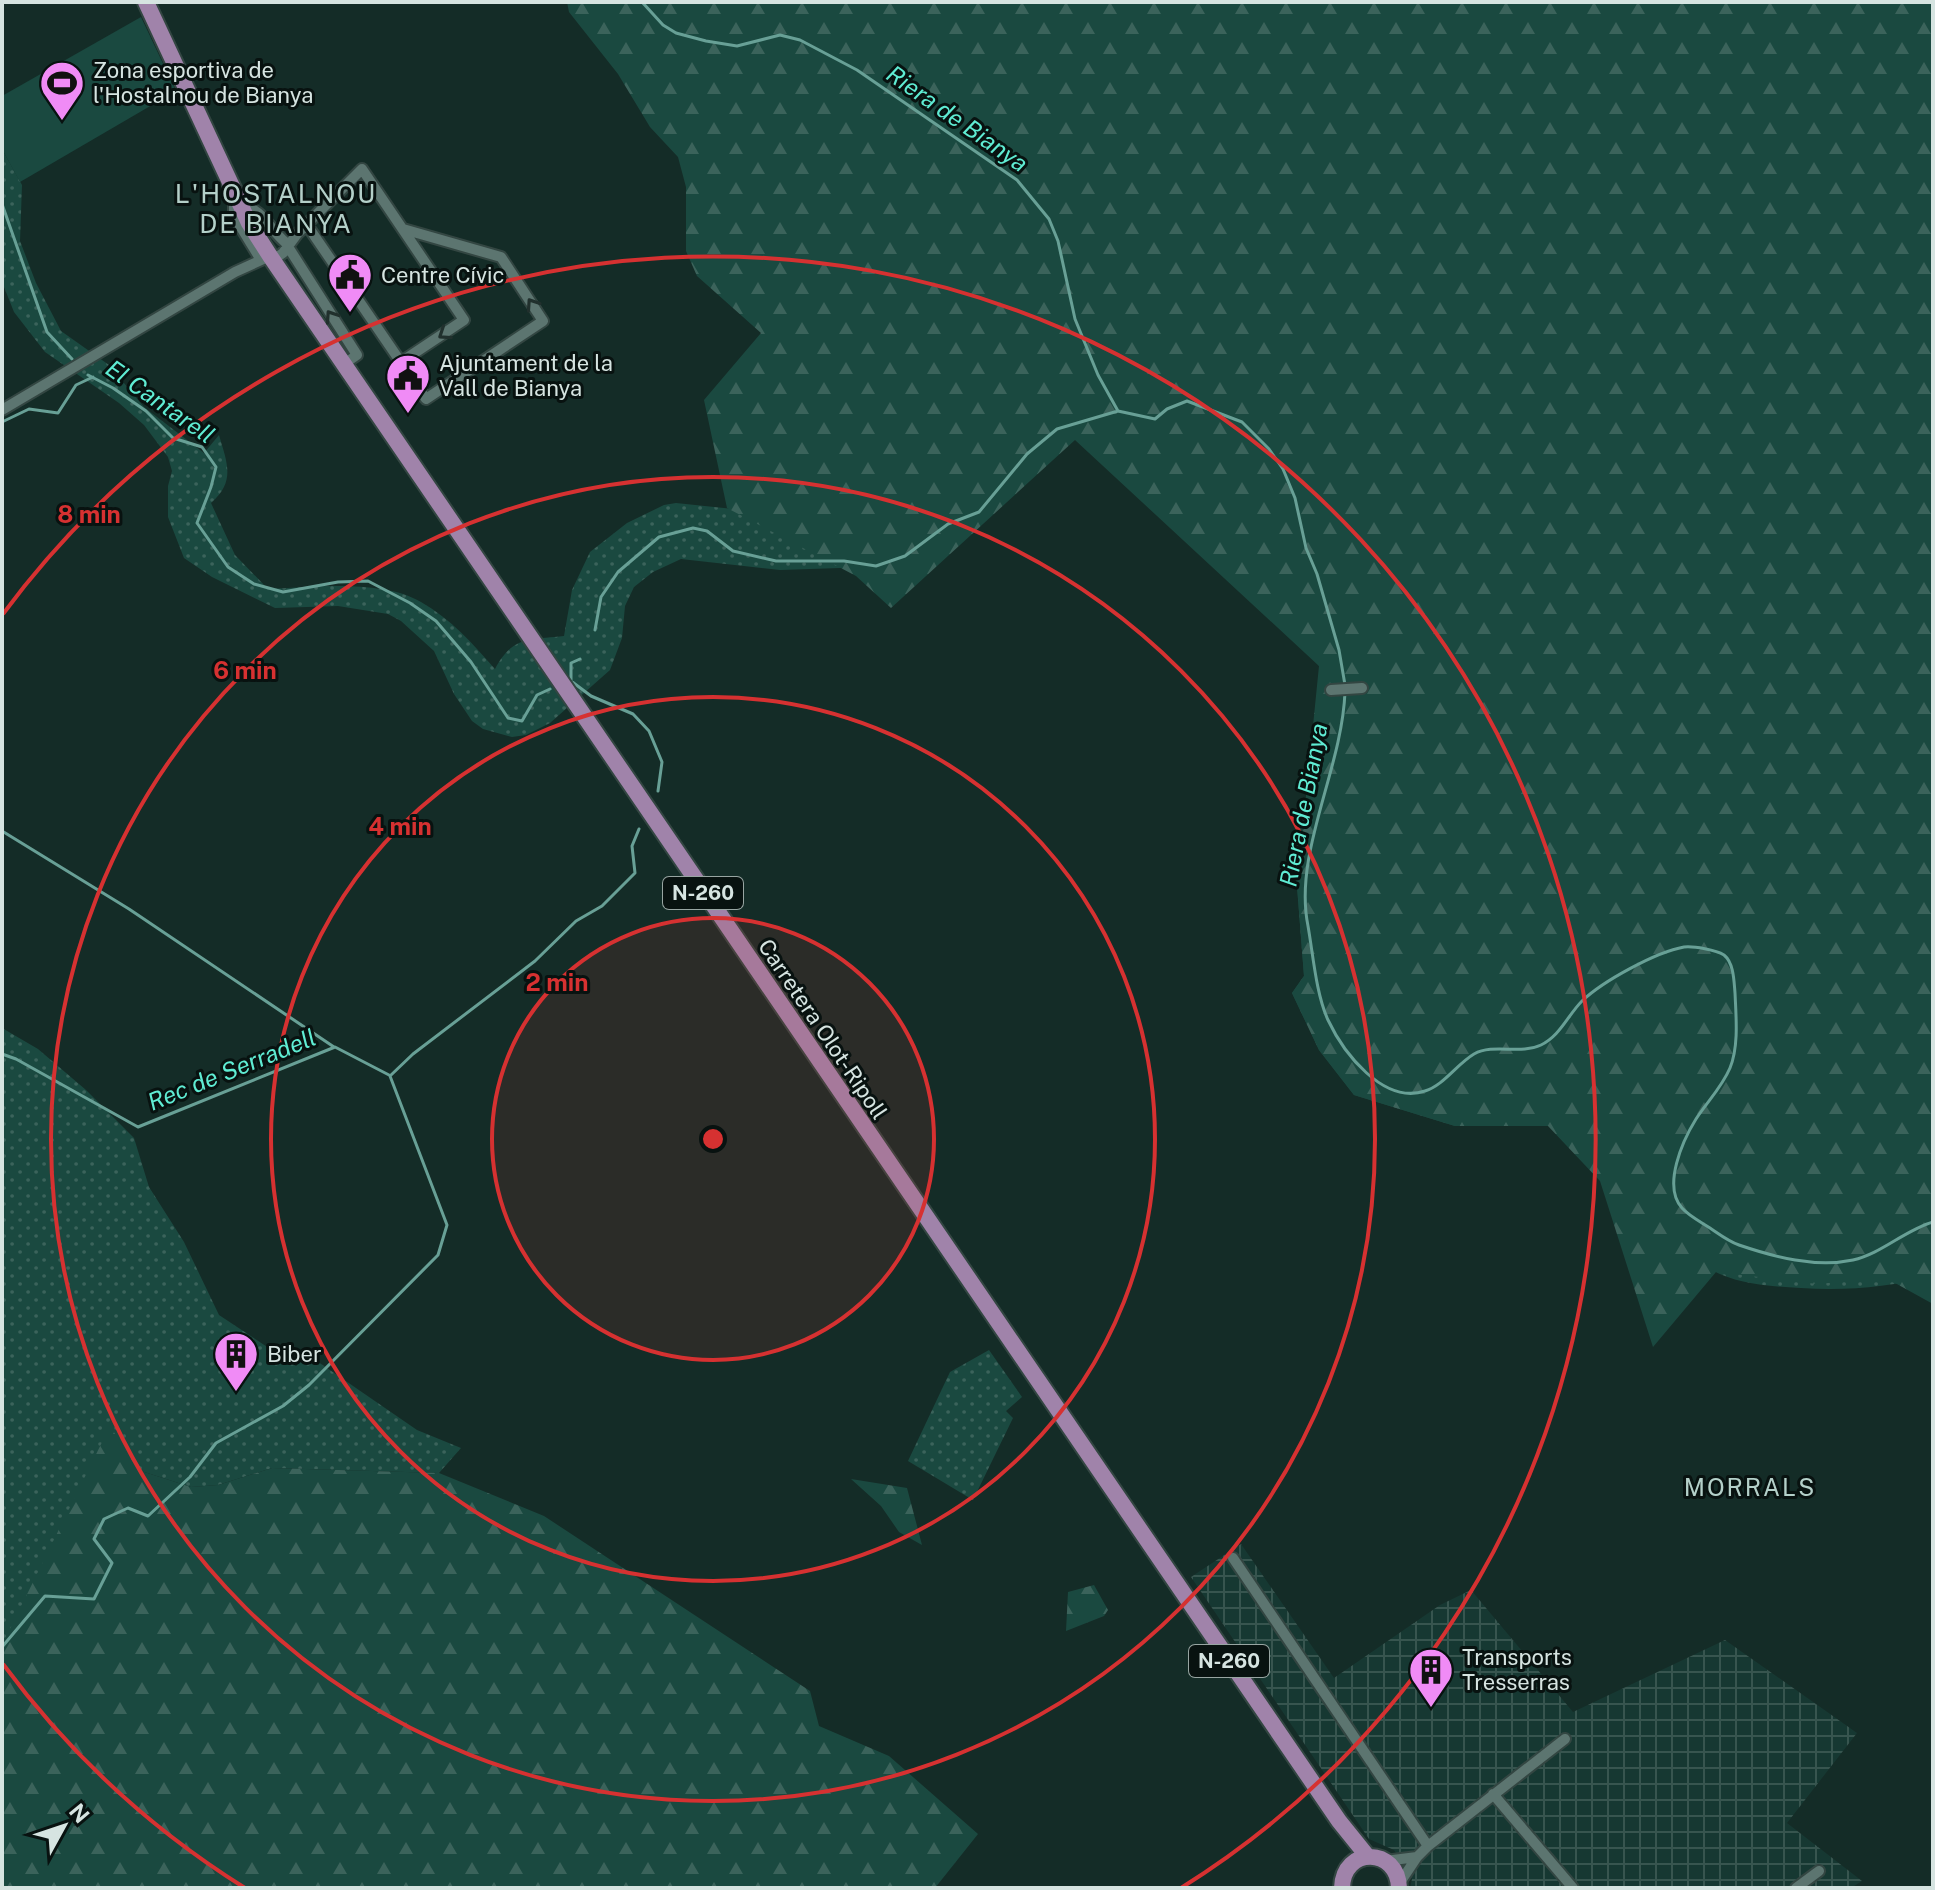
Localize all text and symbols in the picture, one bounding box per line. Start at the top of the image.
place label: Zona esportiva de l'Hostalnou de Bianya [93,57,313,108]
sports icon: Zona esportiva de l'Hostalnou de Bianya [38,59,86,122]
water label: Riera de Bianya [882,59,1034,177]
district label: L'HOSTALNOU DE BIANYA [175,178,377,239]
public building icon: Centre Cívic [326,251,374,314]
place label: Centre Cívic [381,262,504,288]
one-way arrow [527,298,542,312]
one-way arrow [326,310,341,325]
one-way arrow [438,324,452,339]
place label: Ajuntament de la Vall de Bianya [439,350,613,401]
public building icon: Ajuntament de la Vall de Bianya [384,352,432,415]
water label: El Cantarell [101,354,220,449]
text: 8 min [57,500,121,528]
text: 6 min [213,656,277,684]
water label: Riera de Bianya [1273,721,1333,889]
text: 4 min [368,812,432,840]
road number: N-260 [663,877,743,909]
street label: Carretera Olot-Ripoll [753,934,893,1124]
text: 2 min [526,968,588,996]
water label: Rec de Serradell [143,1023,320,1116]
centre of rings [699,1125,727,1153]
building icon: Biber [212,1330,260,1393]
place label: Biber [267,1341,322,1367]
district label: MORRALS [1684,1473,1816,1501]
place label: Transports Tresserras [1462,1644,1572,1695]
road number: N-260 [1189,1645,1269,1677]
building icon: Transports Tresserras [1407,1646,1455,1709]
north arrow [24,1786,104,1866]
text: N [64,1798,95,1828]

